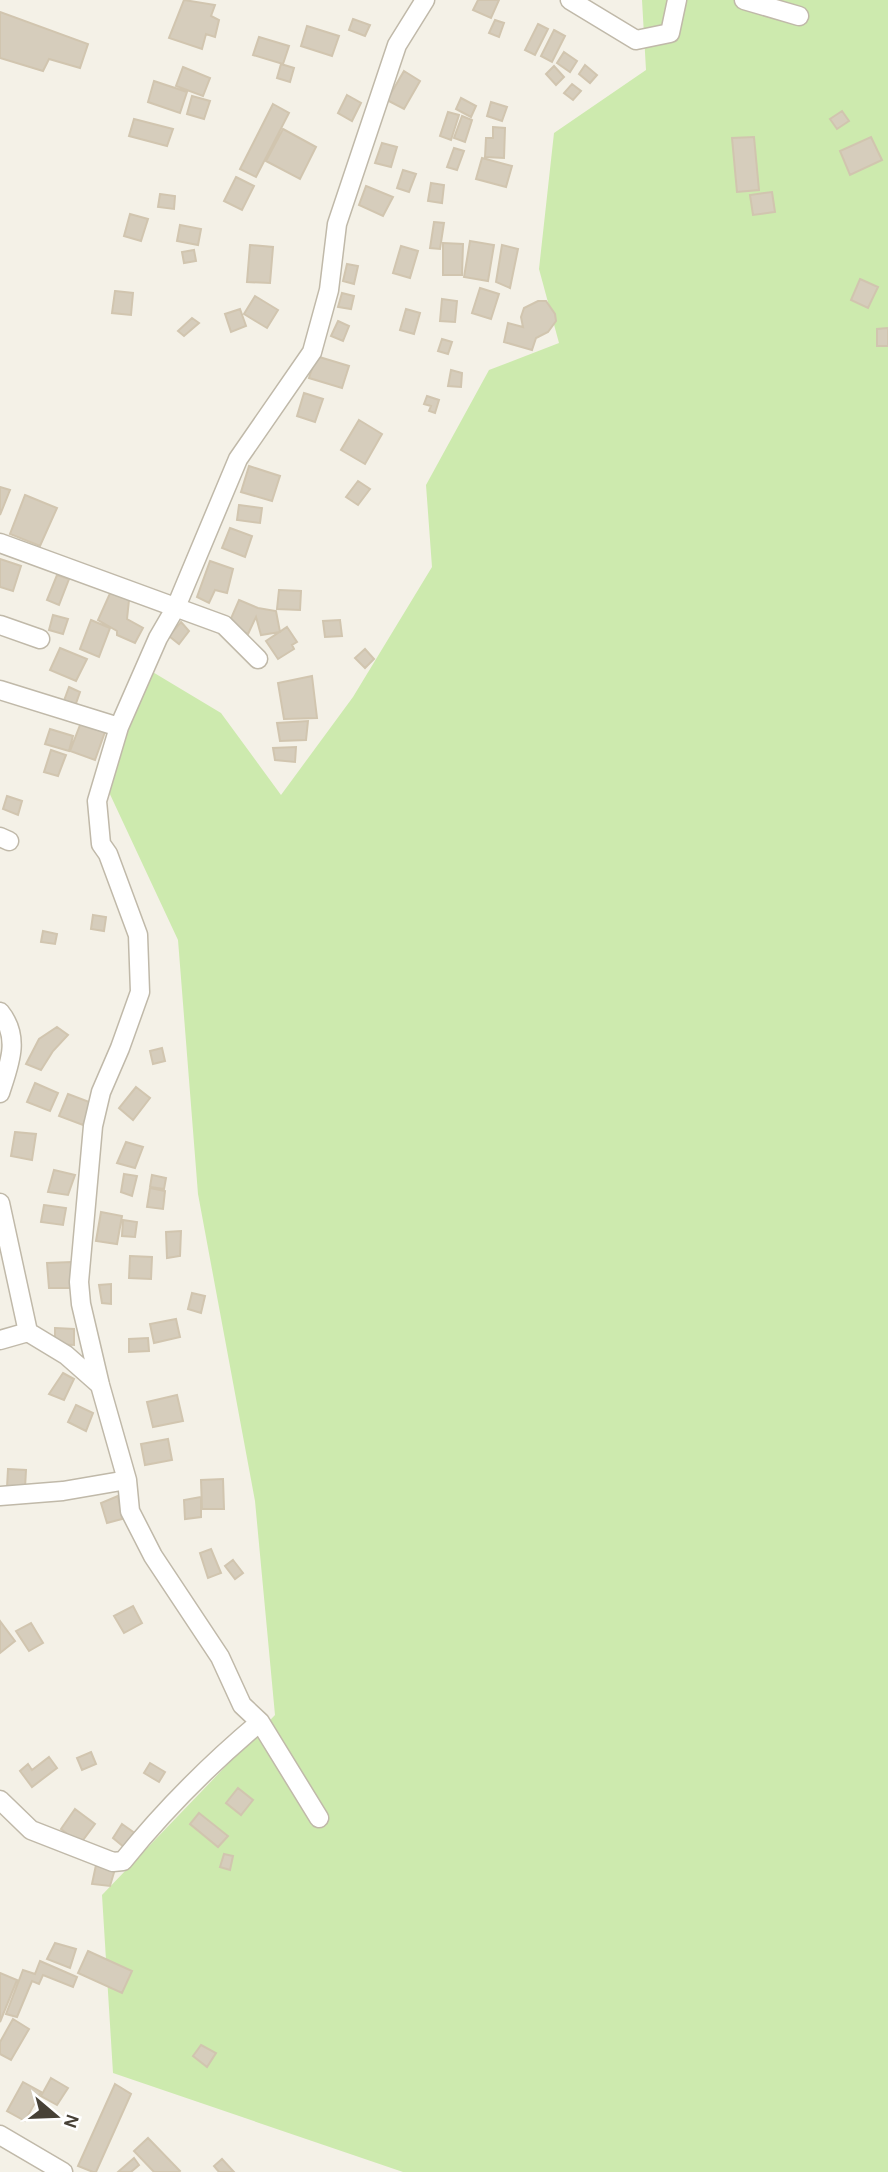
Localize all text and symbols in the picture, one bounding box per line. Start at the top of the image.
north arrow [21,2081,91,2151]
text: N [59,2111,84,2131]

